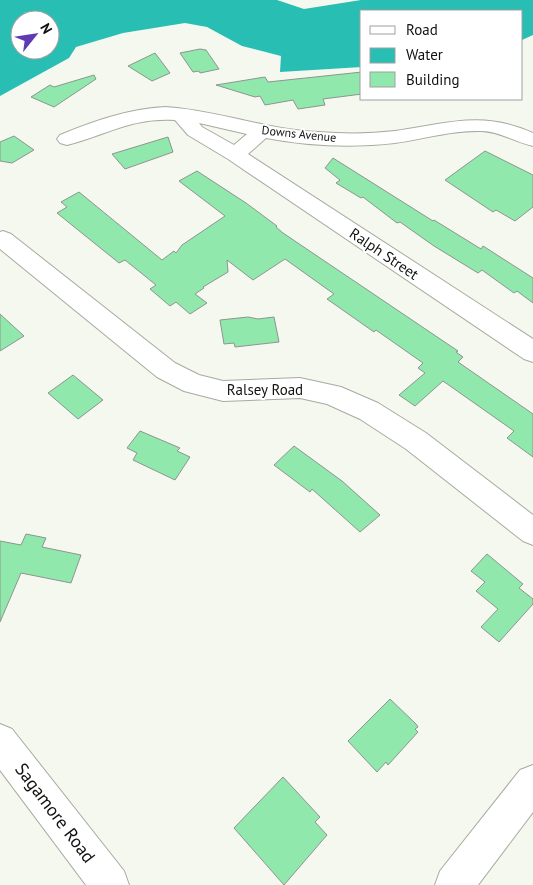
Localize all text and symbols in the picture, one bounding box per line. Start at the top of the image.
north arrow [10,10,60,60]
legend [360,10,523,100]
text: N [36,20,56,37]
text: Road [406,20,438,39]
text: Water [406,45,443,64]
text: Building [406,70,460,89]
street label: Downs Avenue [261,122,337,145]
street label: Ralph Street [346,224,422,284]
street label: Ralsey Road [227,380,303,399]
street label: Sagamore Road [10,758,101,867]

